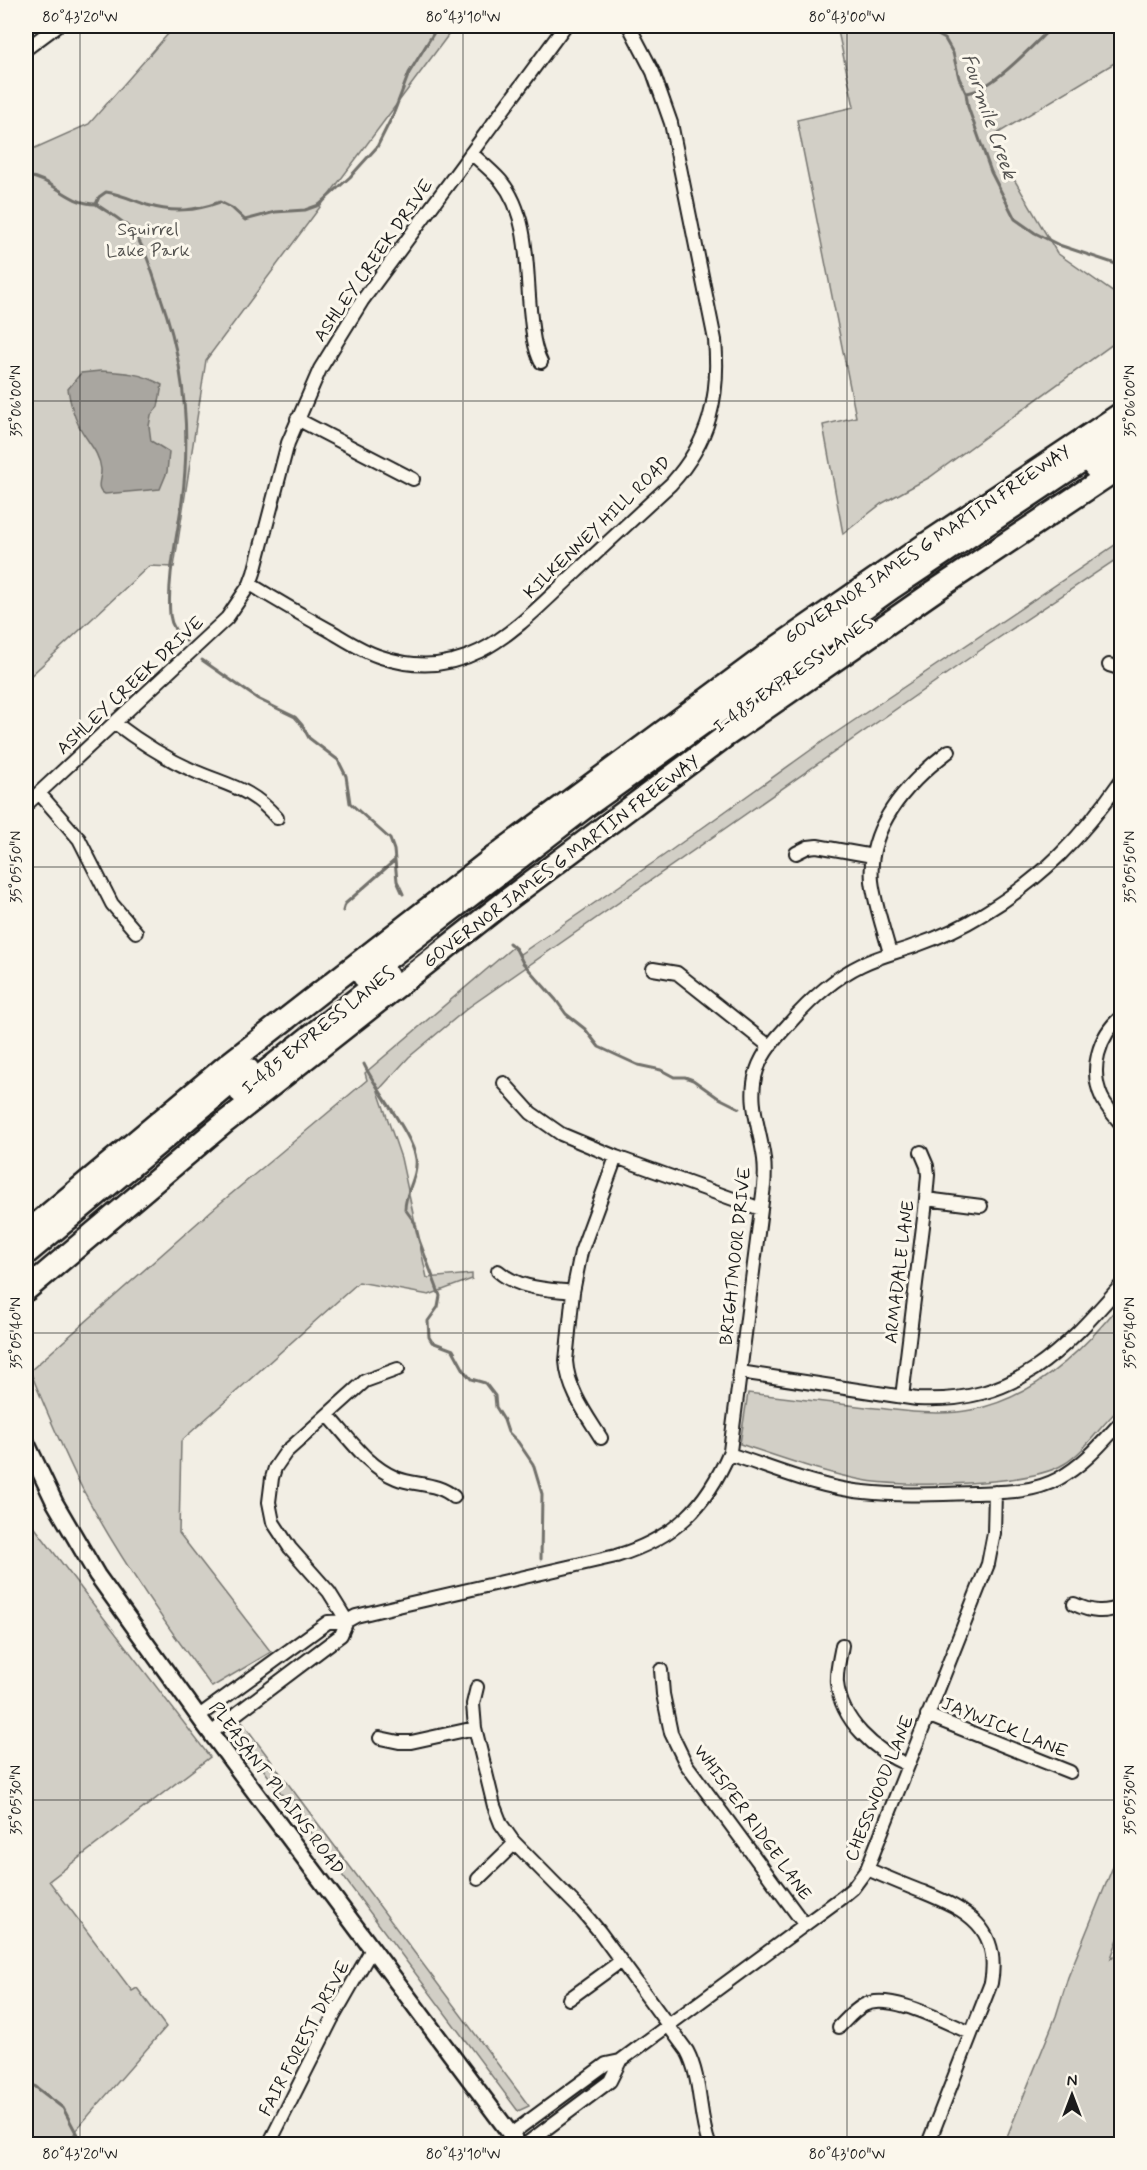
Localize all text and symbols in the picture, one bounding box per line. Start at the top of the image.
text: 80°43'20"W [42,8,118,28]
text: 80°43'10"W [426,8,500,28]
text: 80°43'00"W [809,8,885,28]
water label: Fourmile Creek [954,50,1023,185]
street label: ASHLEY CREEK DRIVE [309,174,439,347]
park label: Squirrel Lake Park [106,218,190,263]
text: 35°06'00"N [7,365,27,437]
text: 35°06'00"N [1121,365,1141,437]
street label: GOVERNOR JAMES G MARTIN FREEWAY [780,440,1075,650]
street label: KILKENNEY HILL ROAD [519,451,677,605]
street label: I-485 EXPRESS LANES [709,610,879,739]
street label: ASHLEY CREEK DRIVE [52,611,210,760]
street label: GOVERNOR JAMES G MARTIN FREEWAY [419,750,705,974]
text: 35°05'50"N [7,831,27,903]
text: 35°05'50"N [1121,831,1141,903]
street label: I-485 EXPRESS LANES [237,961,400,1100]
street label: BRIGHTMOOR DRIVE [715,1165,757,1347]
street label: ARMADALE LANE [879,1199,921,1345]
text: 35°05'40"N [7,1297,27,1369]
text: 35°05'40"N [1121,1297,1141,1369]
street label: JAYWICK LANE [938,1692,1072,1764]
street label: PLEASANT PLAINS ROAD [203,1697,349,1880]
street label: CHESSWOOD LANE [840,1712,920,1865]
street label: WHISPER RIDGE LANE [688,1740,817,1905]
text: 35°05'30"N [7,1765,27,1835]
text: 35°05'30"N [1121,1765,1141,1835]
street label: FAIR FOREST DRIVE [254,1956,356,2120]
north arrow [1042,2065,1102,2125]
text: N [1067,2071,1077,2092]
text: 80°43'20"W [42,2145,118,2165]
text: 80°43'10"W [426,2145,500,2165]
text: 80°43'00"W [809,2145,885,2165]

